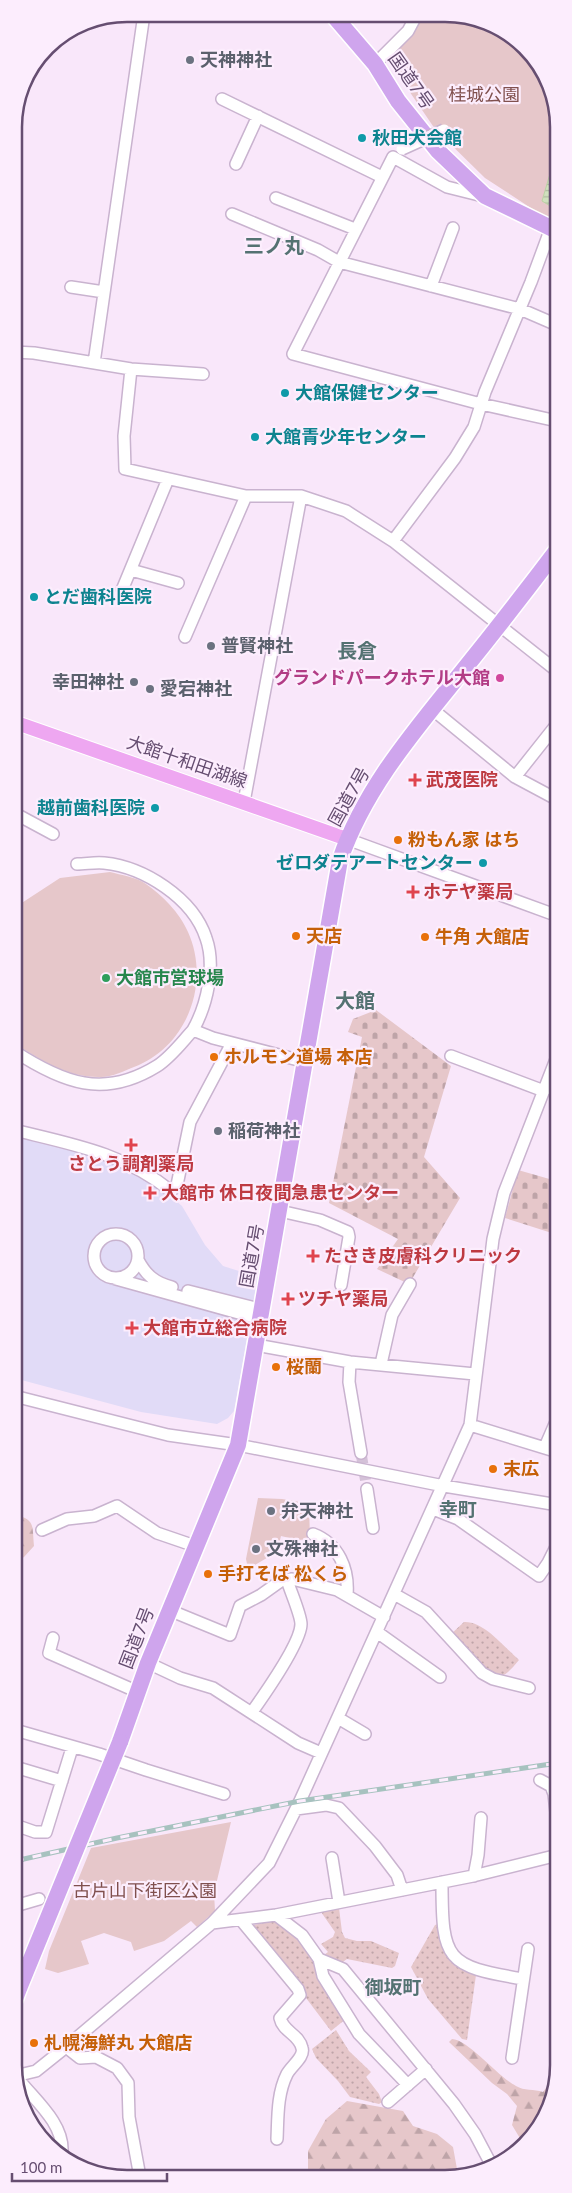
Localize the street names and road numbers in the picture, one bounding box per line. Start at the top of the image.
street label: 国道7号 [384,48,439,113]
street label: 大館十和田湖線 [124,730,250,792]
street label: 国道7号 [323,763,373,830]
street label: 国道7号 [235,1222,267,1289]
street label: 国道7号 [114,1604,158,1672]

